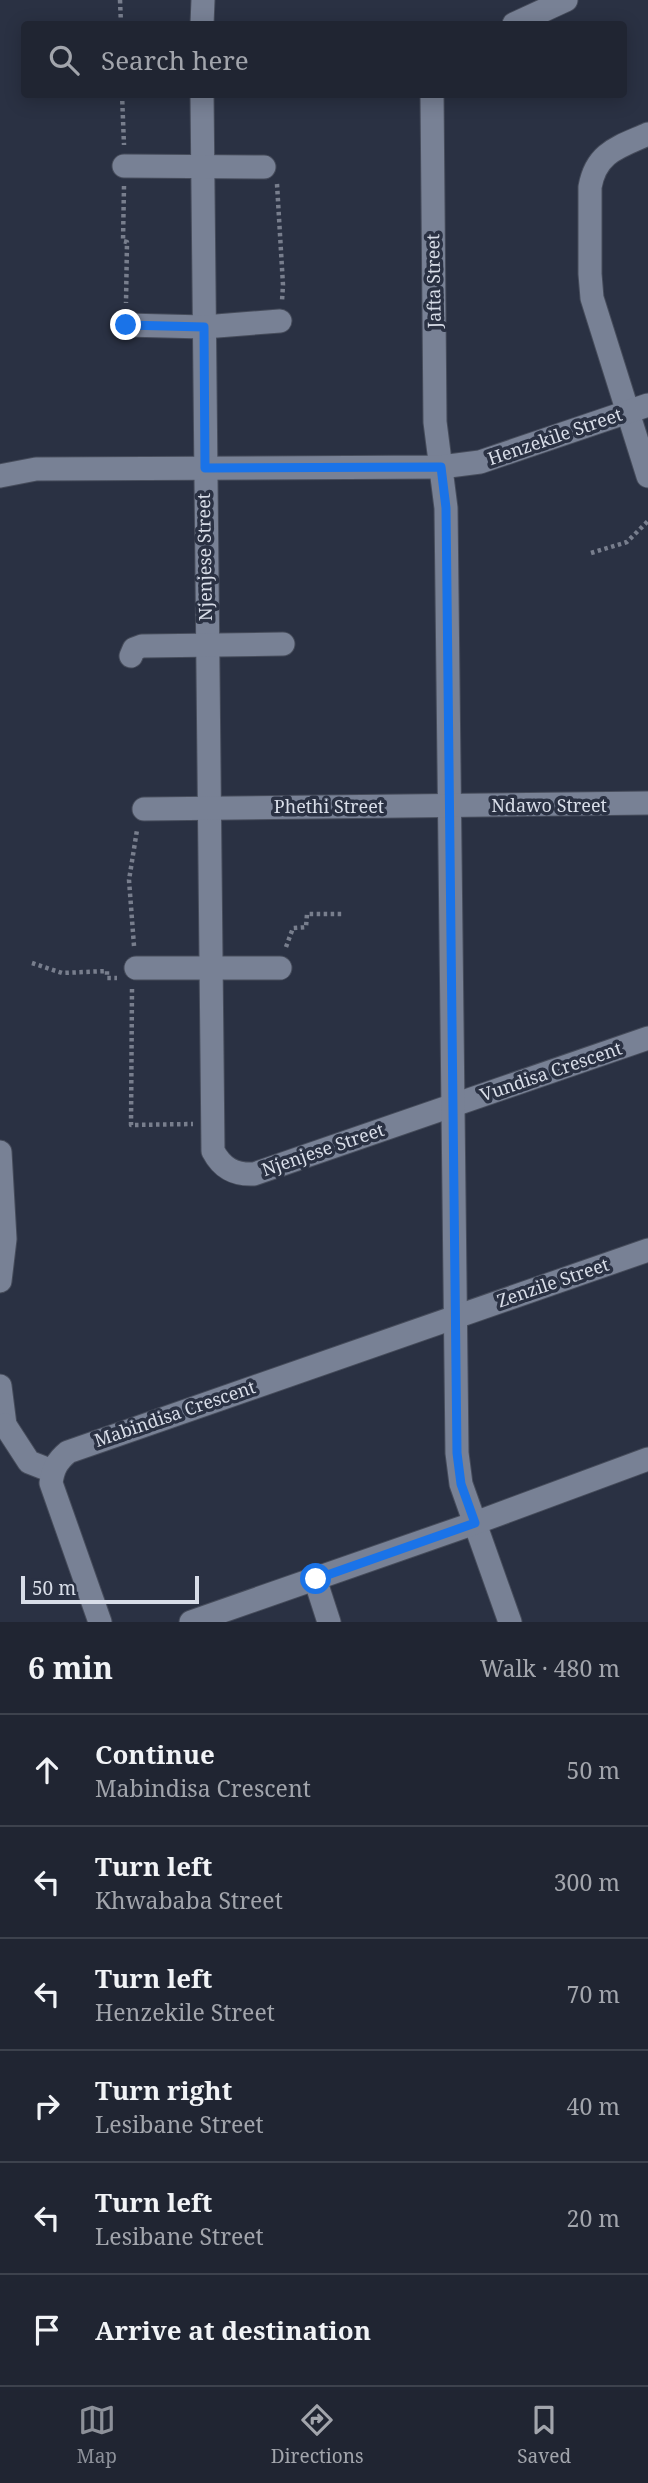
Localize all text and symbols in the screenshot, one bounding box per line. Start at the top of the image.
search box [21,21,627,98]
icon: search [45,41,83,79]
text: Search here [101,42,249,78]
street label: Jafta Street [420,234,446,330]
route end [110,309,141,340]
street label: Henzekile Street [484,402,625,470]
street label: Njenjese Street [191,493,217,621]
street label: Ndawo Street [491,793,607,817]
street label: Phethi Street [274,794,384,818]
street label: Vundisa Crescent [476,1036,625,1107]
street label: Njenjese Street [258,1117,387,1181]
street label: Zenzile Street [493,1252,612,1312]
street label: Mabindisa Crescent [91,1374,258,1452]
route start [300,1563,331,1594]
scale bar [21,1573,200,1605]
text: 50 m [32,1575,76,1601]
text: 6 min [28,1647,113,1688]
text: Walk · 480 m [480,1652,620,1684]
text: Continue [95,1736,215,1772]
icon: ahead [28,1751,66,1789]
text: 50 m [567,1754,620,1786]
text: Mabindisa Crescent [95,1772,311,1804]
text: Turn left [95,1848,212,1884]
icon: left [28,1863,66,1901]
text: 300 m [554,1866,620,1898]
text: Khwababa Street [95,1884,283,1916]
text: Turn left [95,1960,212,1996]
icon: left [28,1975,66,2013]
text: 70 m [567,1978,620,2010]
text: Henzekile Street [95,1996,275,2028]
text: Turn right [95,2072,232,2108]
icon: right [28,2087,66,2125]
text: 40 m [567,2090,620,2122]
text: Lesibane Street [95,2108,264,2140]
text: Turn left [95,2184,212,2220]
icon: left [28,2199,66,2237]
text: 20 m [567,2202,620,2234]
text: Lesibane Street [95,2220,264,2252]
icon: arrive [28,2311,66,2349]
text: Arrive at destination [95,2312,371,2348]
tab: Map [77,2401,117,2469]
tab: Directions [271,2401,364,2469]
tab: Saved [517,2401,571,2469]

